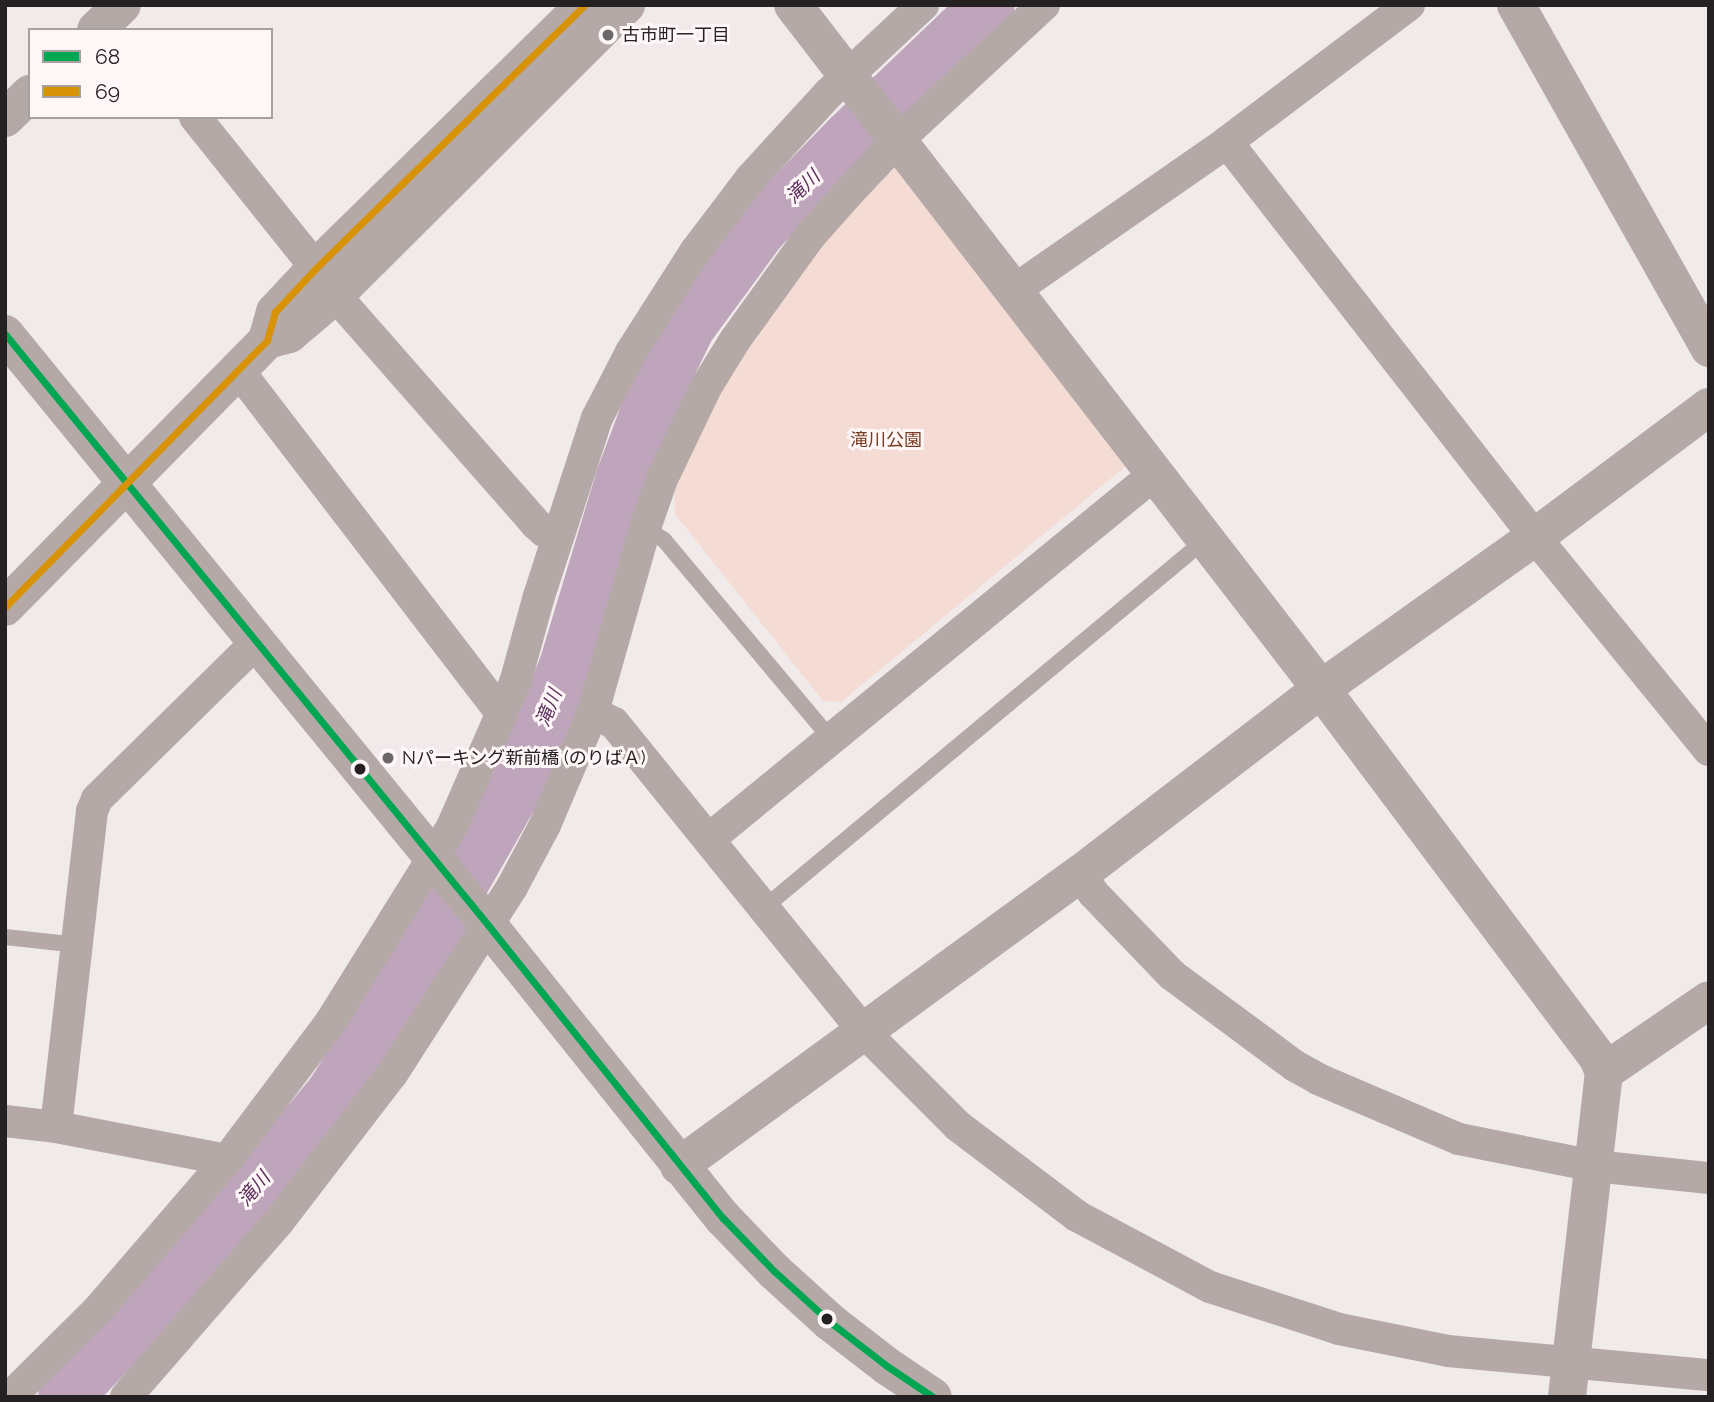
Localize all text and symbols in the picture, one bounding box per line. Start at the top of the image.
place label: 古市町一丁目 [622,24,730,46]
marker: 古市町一丁目 [600,27,616,43]
legend [28,28,273,119]
text: 68 [95,44,120,69]
text: 69 [95,79,120,104]
water label: 滝川 [781,166,825,208]
park label: 滝川公園 [850,429,922,451]
water label: 滝川 [531,686,567,730]
place label: Nパーキング新前橋 (のりばＡ) [402,747,646,769]
marker: Nパーキング新前橋 (のりばＡ) [380,750,396,766]
unlabelled marker [353,762,367,776]
water label: 滝川 [233,1167,275,1211]
unlabelled marker [820,1312,834,1326]

